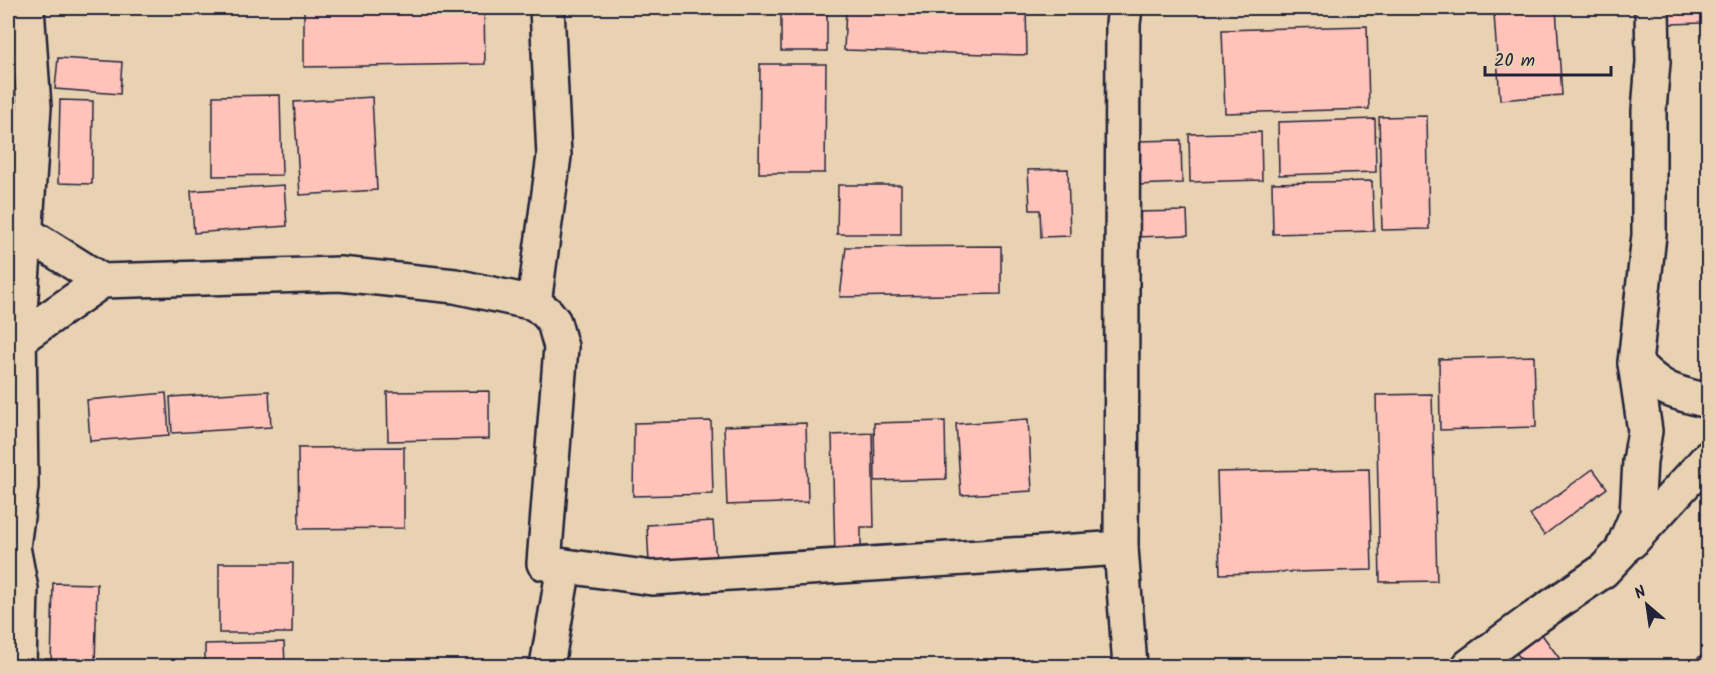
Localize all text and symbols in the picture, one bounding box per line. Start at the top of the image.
scale bar [1485,39,1611,77]
text: 20 m [1494,47,1535,76]
north arrow [1617,575,1677,635]
text: N [1630,580,1651,607]

